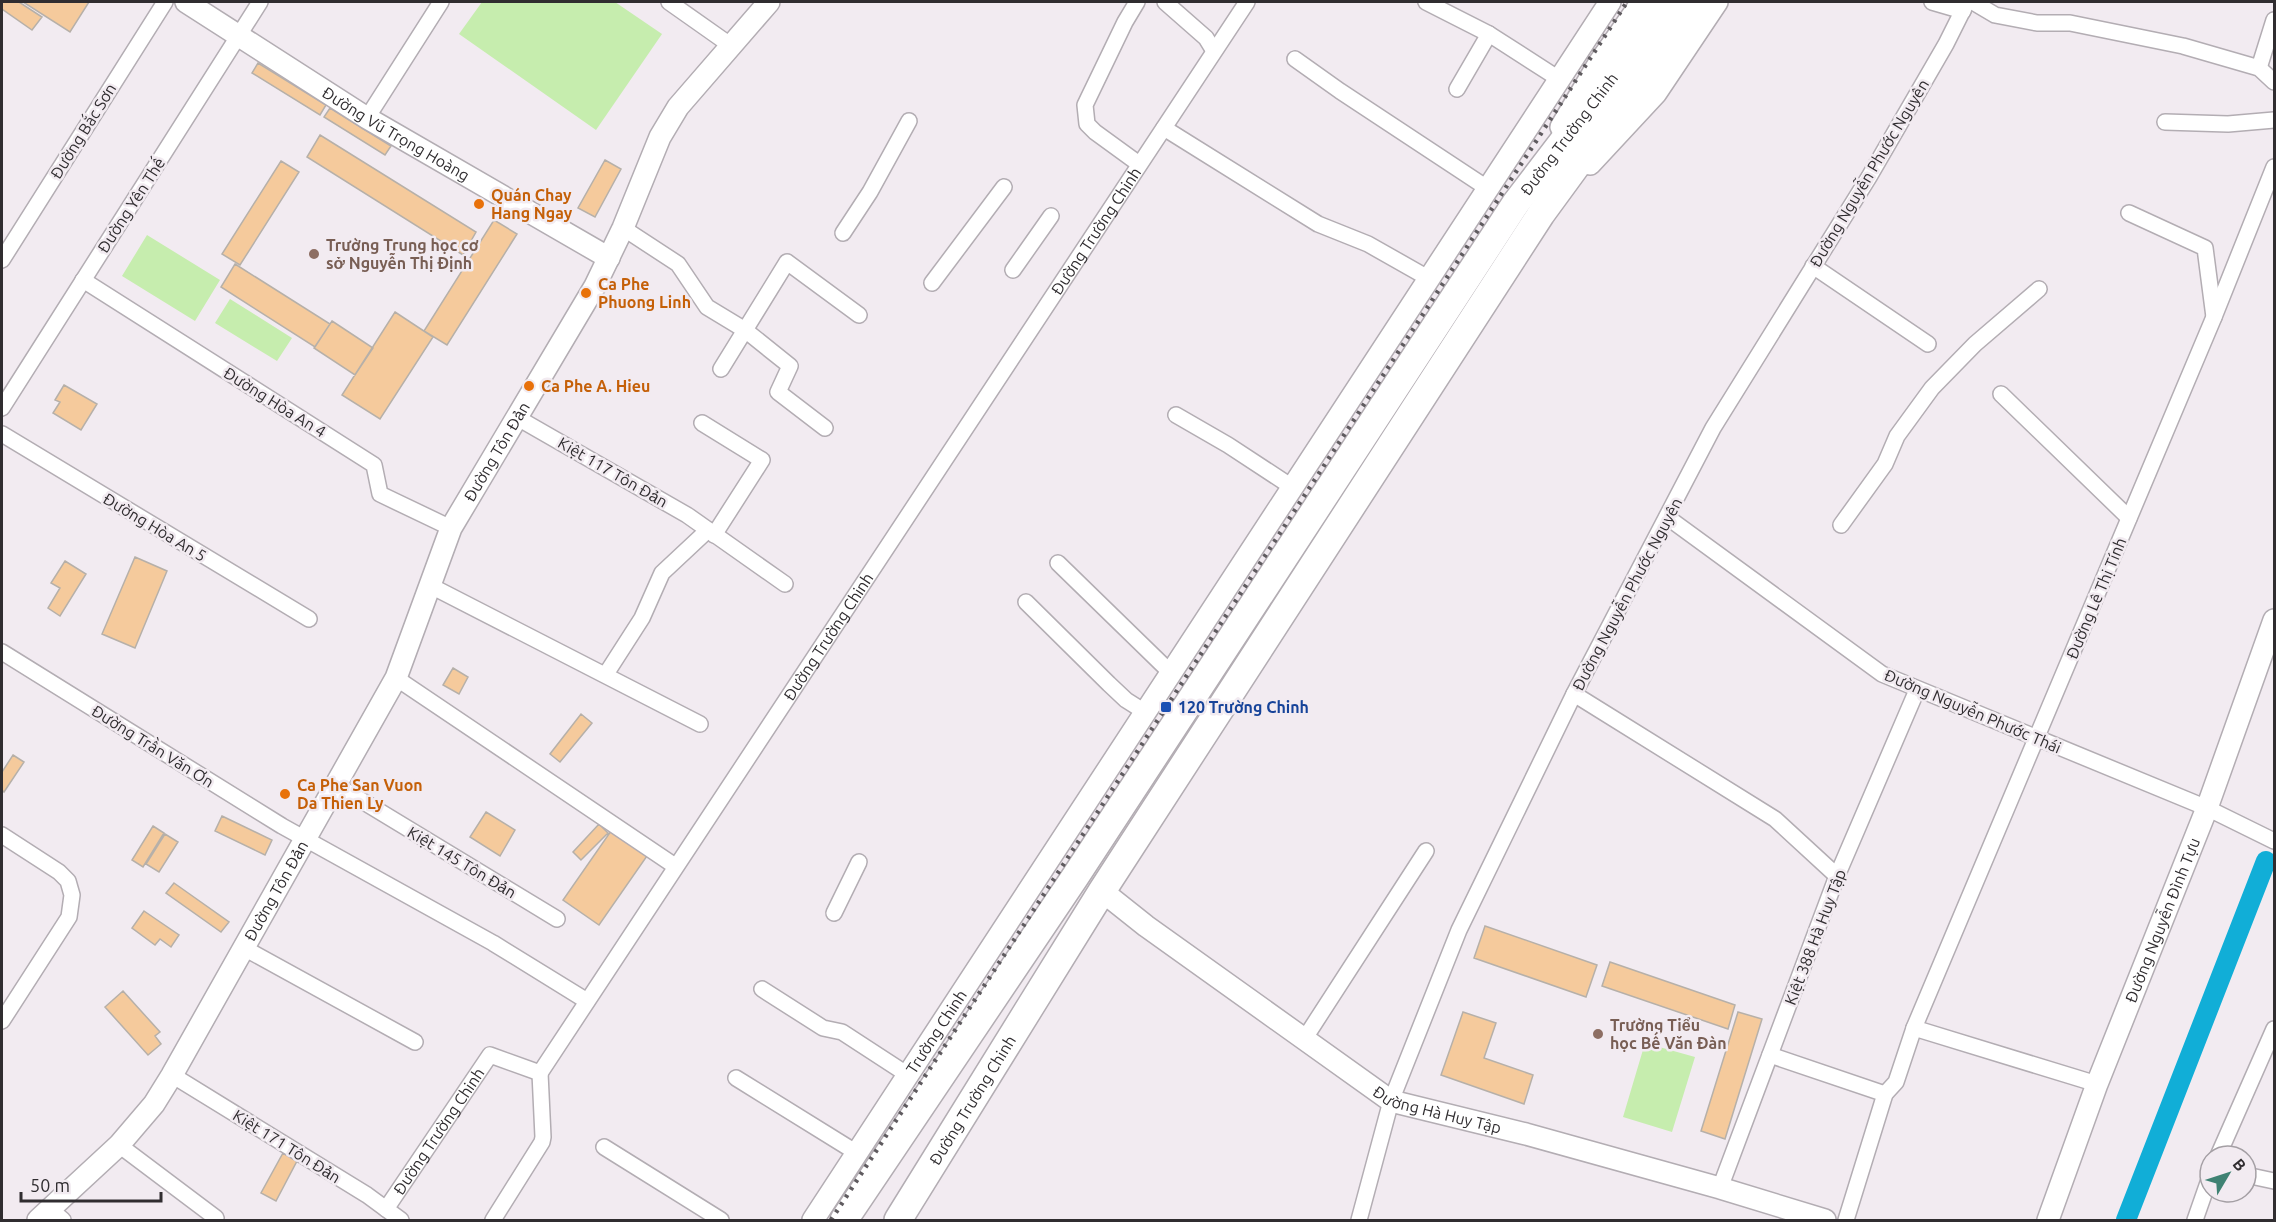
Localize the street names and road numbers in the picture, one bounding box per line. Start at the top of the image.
street label: Đường Trường Chinh [1516,69,1621,198]
street label: Đường Nguyễn Phước Nguyên [1803,75,1932,270]
street label: Đường Bắc Sơn [44,79,119,182]
street label: Đường Vũ Trọng Hoàng [319,83,473,184]
street label: Đường Yên Thế [91,153,168,256]
street label: Đường Trường Chinh [1047,164,1144,298]
street label: Đường Hòa An 4 [221,363,329,441]
street label: Đường Tôn Đản [460,399,533,504]
street label: Kiệt 117 Tôn Đản [555,433,671,511]
street label: Đường Hòa An 5 [100,489,210,565]
street label: Đường Nguyễn Phước Nguyên [1566,493,1686,693]
street label: Đường Lê Thị Tính [2062,535,2130,661]
street label: Đường Trường Chinh [780,569,877,704]
street label: Đường Nguyễn Phước Thái [1882,663,2065,756]
street label: Đường Trần Văn Ơn [89,699,219,791]
street label: Kiệt 145 Tôn Đản [405,823,519,901]
street label: Đường Nguyễn Đình Tựu [2121,835,2203,1005]
street label: Đường Tôn Đản [241,837,311,944]
street label: Kiệt 388 Hà Huy Tập [1781,867,1849,1007]
street label: Trường Chinh [902,986,970,1077]
street label: Đường Trường Chinh [925,1032,1019,1168]
street label: Đường Trường Chinh [389,1064,488,1198]
street label: Đường Hà Huy Tập [1370,1082,1503,1137]
street label: Kiệt 171 Tôn Đản [230,1106,344,1186]

